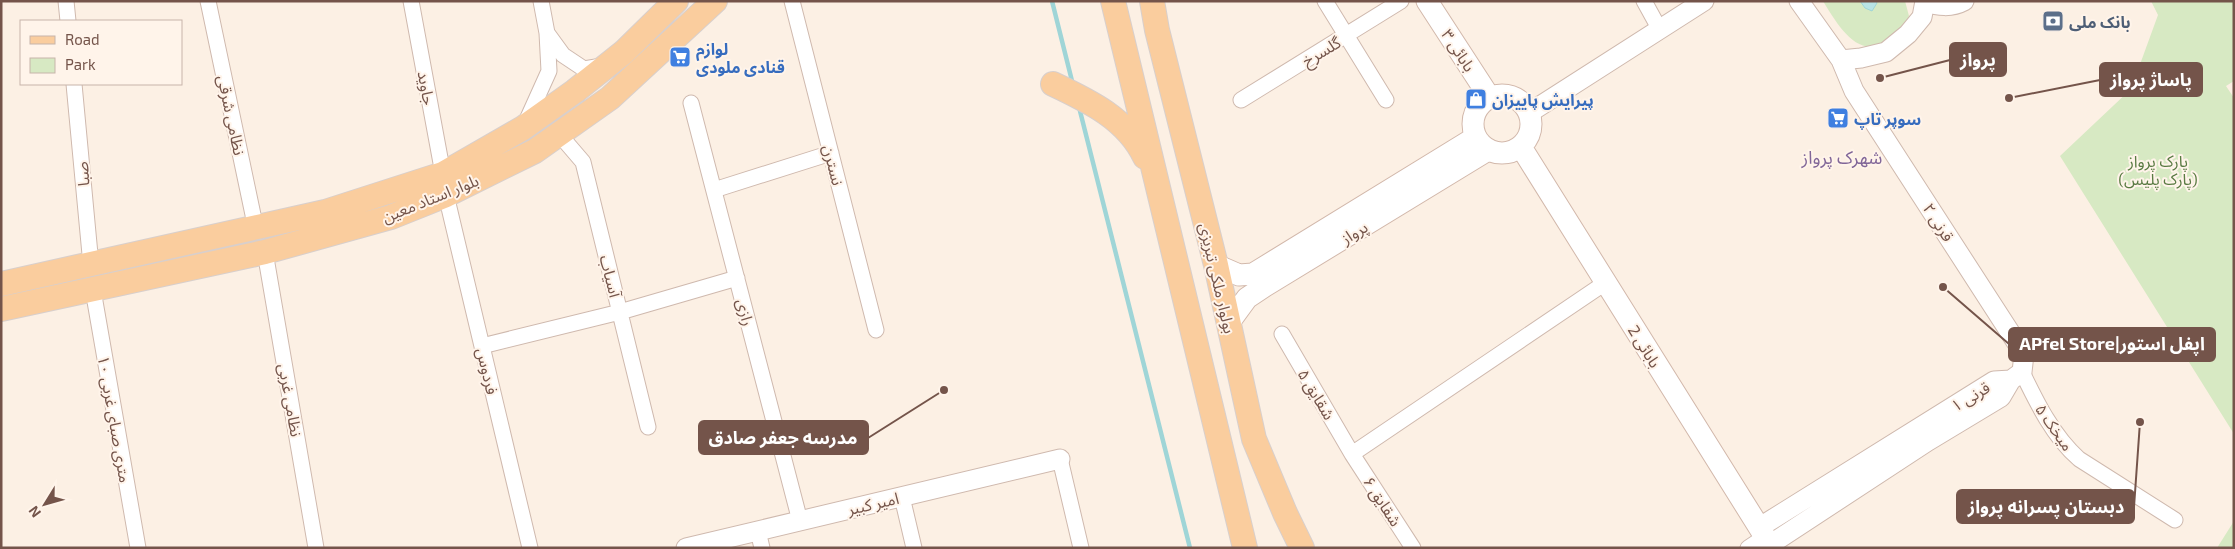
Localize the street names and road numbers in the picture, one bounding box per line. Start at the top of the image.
street label: بابائی ۳ [1437,25,1480,75]
street label: گلسرخ [1298,32,1346,73]
street label: جاوید [414,69,439,107]
street label: نظامی شرقی [213,73,250,157]
street label: نسترن [819,143,848,188]
street label: صبا [71,161,93,187]
street label: بلوار استاد معین [379,170,481,227]
street label: قرنی ۲ [1919,199,1958,245]
street label: پرواز [1336,217,1372,250]
street label: بولوار ملکی تبریزی [1195,221,1240,335]
street label: آسیاب [596,253,626,300]
street label: رازی [732,296,759,328]
street label: بابائی 2 [1624,321,1665,371]
street label: فردوس [472,346,503,396]
street label: ۱۰ متری صبای غربی [93,354,136,484]
street label: نظامی غربی [274,362,307,438]
street label: شقایق ۵ [1293,365,1339,424]
street label: قرنی ۱ [1947,377,1993,416]
street label: میخک ۵ [2032,400,2078,454]
street label: شقایق ۶ [1358,473,1406,531]
street label: امیر کبیر [844,488,901,519]

